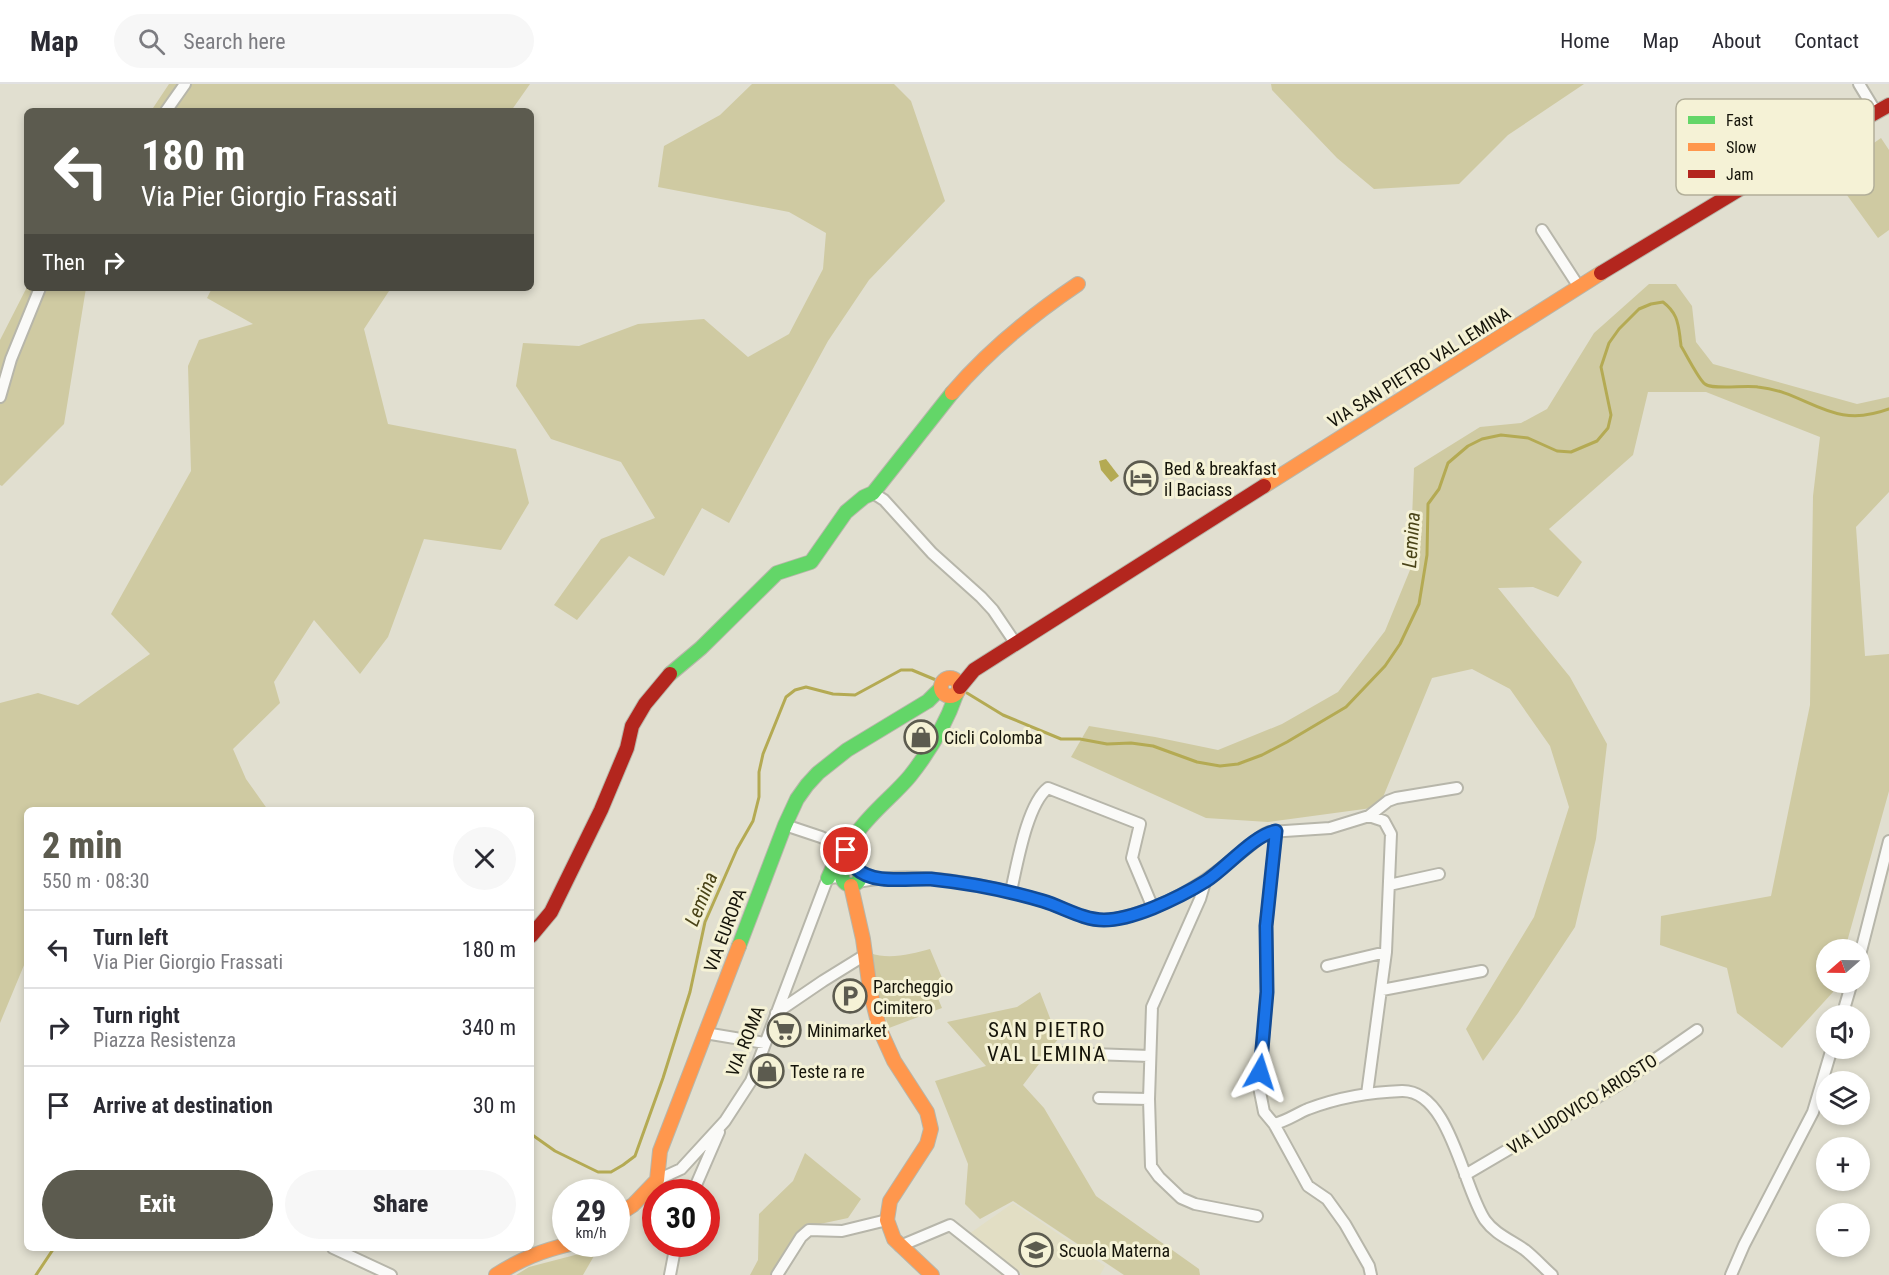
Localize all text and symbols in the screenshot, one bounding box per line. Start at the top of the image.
search box [114,14,534,68]
text: Map [30,25,78,58]
icon: search [135,25,168,58]
text: Search here [183,29,286,54]
text: Home [1560,29,1610,53]
text: Map [1643,29,1679,53]
text: About [1712,29,1761,53]
text: Contact [1794,29,1859,53]
legend [1676,99,1874,195]
text: Fast [1726,111,1753,130]
text: 180 m [141,131,246,180]
icon: left [42,132,120,210]
text: Slow [1726,138,1756,157]
text: Jam [1726,165,1753,184]
text: Via Pier Giorgio Frassati [141,181,398,213]
icon: right [97,246,130,279]
text: Then [42,250,85,275]
street label: VIA SAN PIETRO VAL LEMINA [1324,302,1515,432]
place label: Bed & breakfast il Baciass [1164,458,1276,500]
hotel icon: Bed & breakfast il Baciass [1123,460,1159,496]
water label: Lemina [1397,511,1425,569]
shop icon: Cicli Colomba [903,719,939,755]
place label: Cicli Colomba [944,727,1043,748]
pin [820,824,871,875]
text: 2 min [42,825,122,867]
button: close [453,827,516,890]
icon: arrive [829,833,862,866]
text: 550 m · 08:30 [42,869,149,893]
water label: Lemina [679,869,723,929]
street label: VIA EUROPA [699,885,751,975]
text: Turn left [93,925,168,950]
icon: left [42,933,75,966]
text: 180 m [462,937,516,962]
north arrow [1816,939,1870,993]
map controls [1816,939,1870,1257]
text: Via Pier Giorgio Frassati [93,950,283,974]
place label: Parcheggio Cimitero [873,976,953,1018]
parking icon: Parcheggio Cimitero [832,978,868,1014]
street label: VIA ROMA [721,1002,769,1079]
text: Turn right [93,1003,180,1028]
button: sound [1816,1005,1870,1059]
icon: right [42,1011,75,1044]
supermarket icon: Minimarket [766,1012,802,1048]
text: 340 m [462,1015,516,1040]
district label: SAN PIETRO VAL LEMINA [987,1018,1107,1066]
place label: Minimarket [807,1020,887,1041]
text: Piazza Resistenza [93,1028,236,1052]
position arrow [1228,1040,1292,1104]
street label: VIA LUDOVICO ARIOSTO [1503,1049,1661,1159]
shop icon: Teste ra re [749,1053,785,1089]
place label: Teste ra re [790,1061,865,1082]
button: layers [1816,1071,1870,1125]
icon: arrive [42,1089,75,1122]
text: Arrive at destination [93,1093,273,1118]
text: 30 m [473,1093,516,1118]
button: + [1816,1137,1870,1191]
button: Exit [42,1170,273,1239]
button: Share [285,1170,516,1239]
speed limit sign: 30 [642,1179,720,1257]
text: 29 [576,1193,606,1228]
button: − [1816,1203,1870,1257]
text: km/h [576,1224,606,1242]
school or university icon: Scuola Materna [1018,1232,1054,1268]
place label: Scuola Materna [1059,1240,1170,1261]

